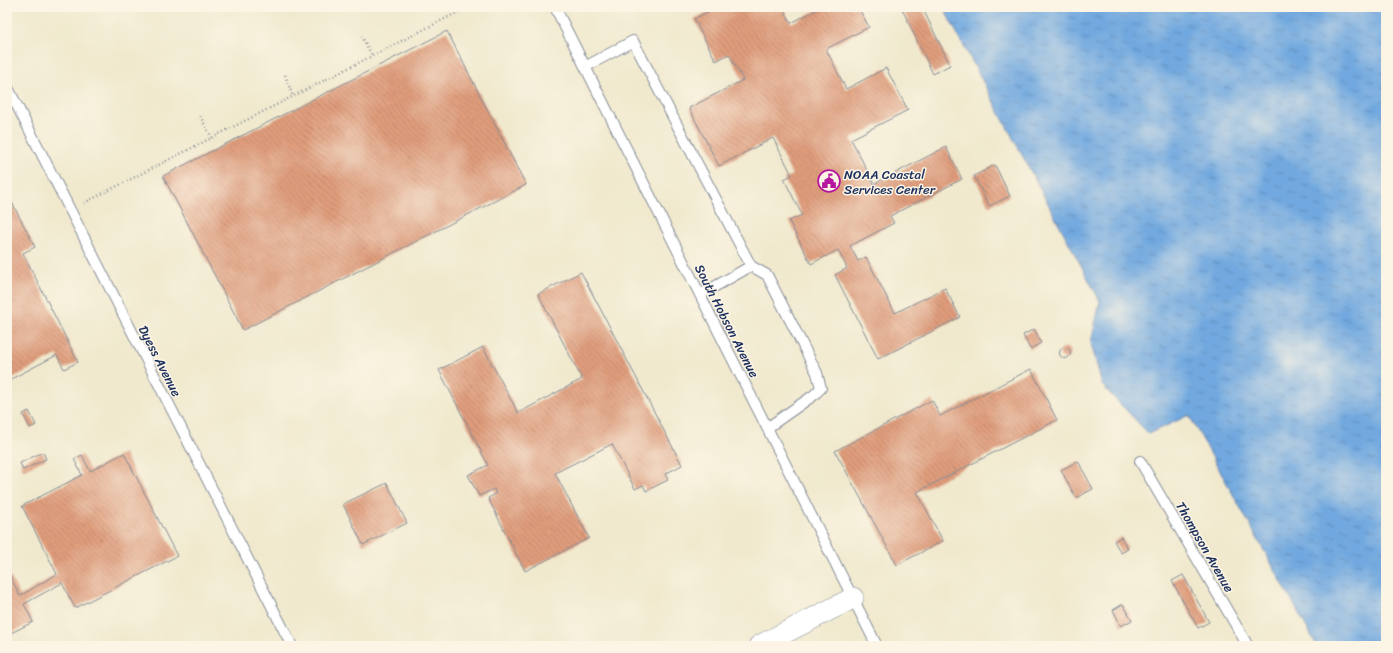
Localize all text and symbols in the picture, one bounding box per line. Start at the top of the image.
place label: NOAA Coastal Services Center [844,163,936,201]
public building icon: NOAA Coastal Services Center [816,168,842,194]
street label: South Hobson Avenue [688,260,766,382]
street label: Dyess Avenue [132,321,188,401]
street label: Thompson Avenue [1170,497,1241,597]

